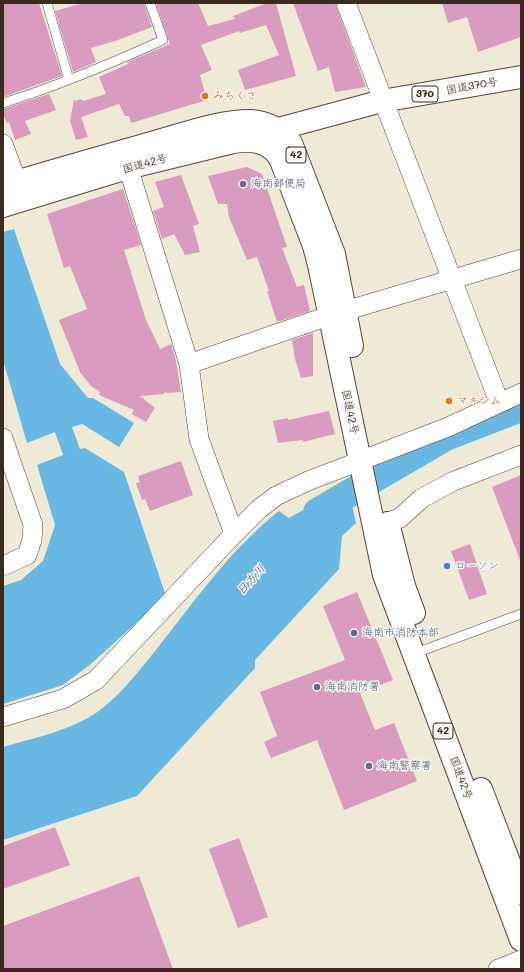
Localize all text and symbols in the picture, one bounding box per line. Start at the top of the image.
street label: 国道370号 [445,75,499,97]
road number: 370 [412,86,438,102]
place label: みちくさ [213,89,257,103]
marker: みちくさ [200,91,210,101]
road number: 42 [286,147,306,163]
street label: 国道42号 [121,152,169,176]
place label: 海南郵便局 [251,177,306,191]
marker: 海南郵便局 [238,179,248,189]
street label: 国道42号 [339,388,361,436]
place label: マキシム [457,394,501,408]
marker: マキシム [444,396,454,406]
place label: ローソン [455,559,499,573]
marker: ローソン [442,561,452,571]
water label: 日方川 [234,562,268,598]
place label: 海南市消防本部 [362,626,439,640]
marker: 海南市消防本部 [349,628,359,638]
place label: 海南消防署 [325,680,380,694]
marker: 海南消防署 [312,682,322,692]
road number: 42 [433,723,453,739]
street label: 国道42号 [447,754,475,802]
place label: 海南警察署 [377,759,432,773]
marker: 海南警察署 [364,761,374,771]

